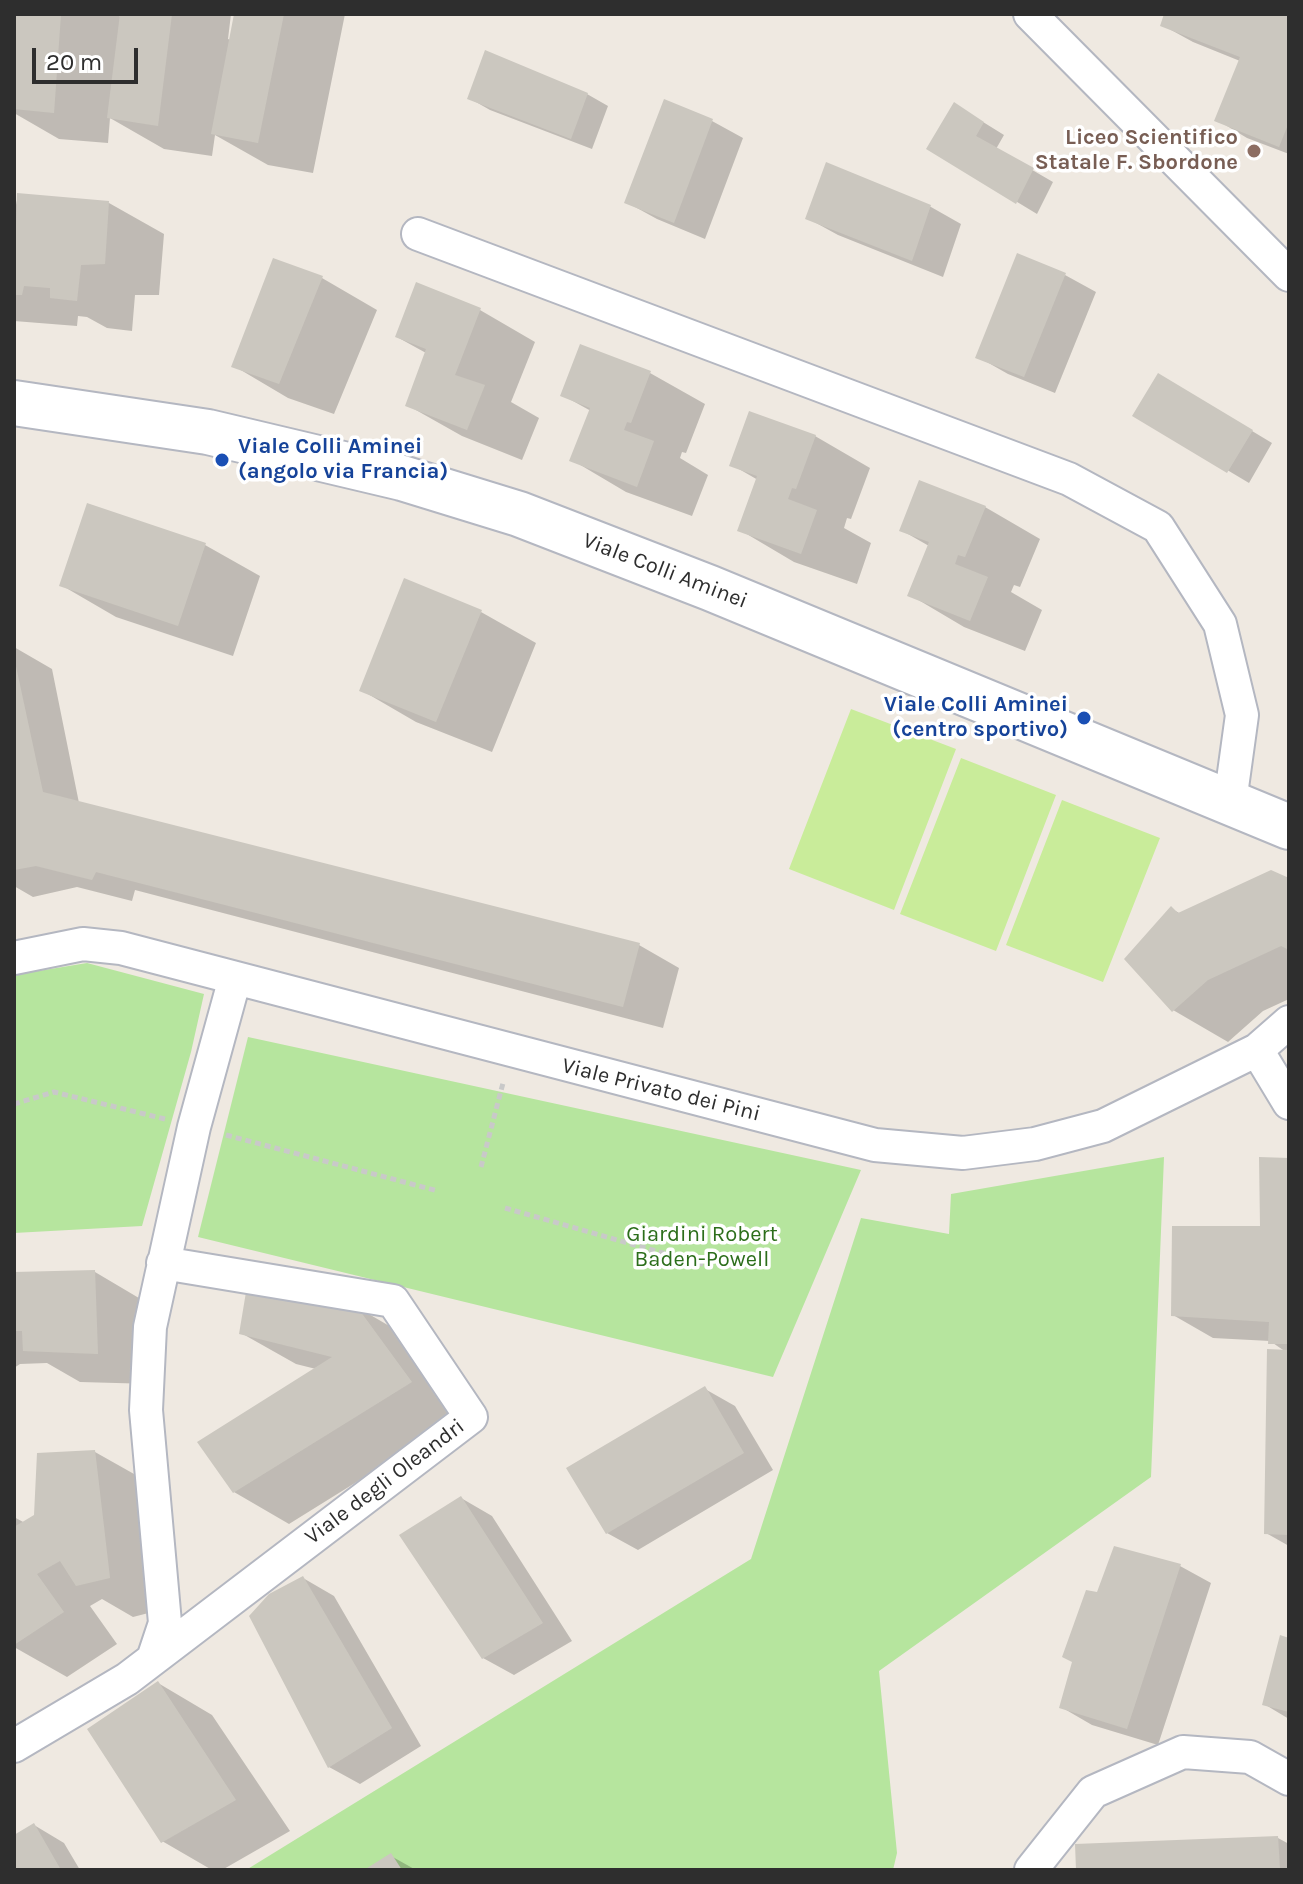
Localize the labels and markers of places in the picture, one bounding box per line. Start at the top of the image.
place label: Liceo Scientifico Statale F. Sbordone [1035,125,1238,176]
marker: Liceo Scientifico Statale F. Sbordone [1245,142,1263,160]
place label: Viale Colli Aminei (angolo via Francia) [238,434,448,486]
marker: Viale Colli Aminei (angolo via Francia) [213,451,231,469]
place label: Viale Colli Aminei (centro sportivo) [884,692,1068,744]
marker: Viale Colli Aminei (centro sportivo) [1075,709,1093,727]

